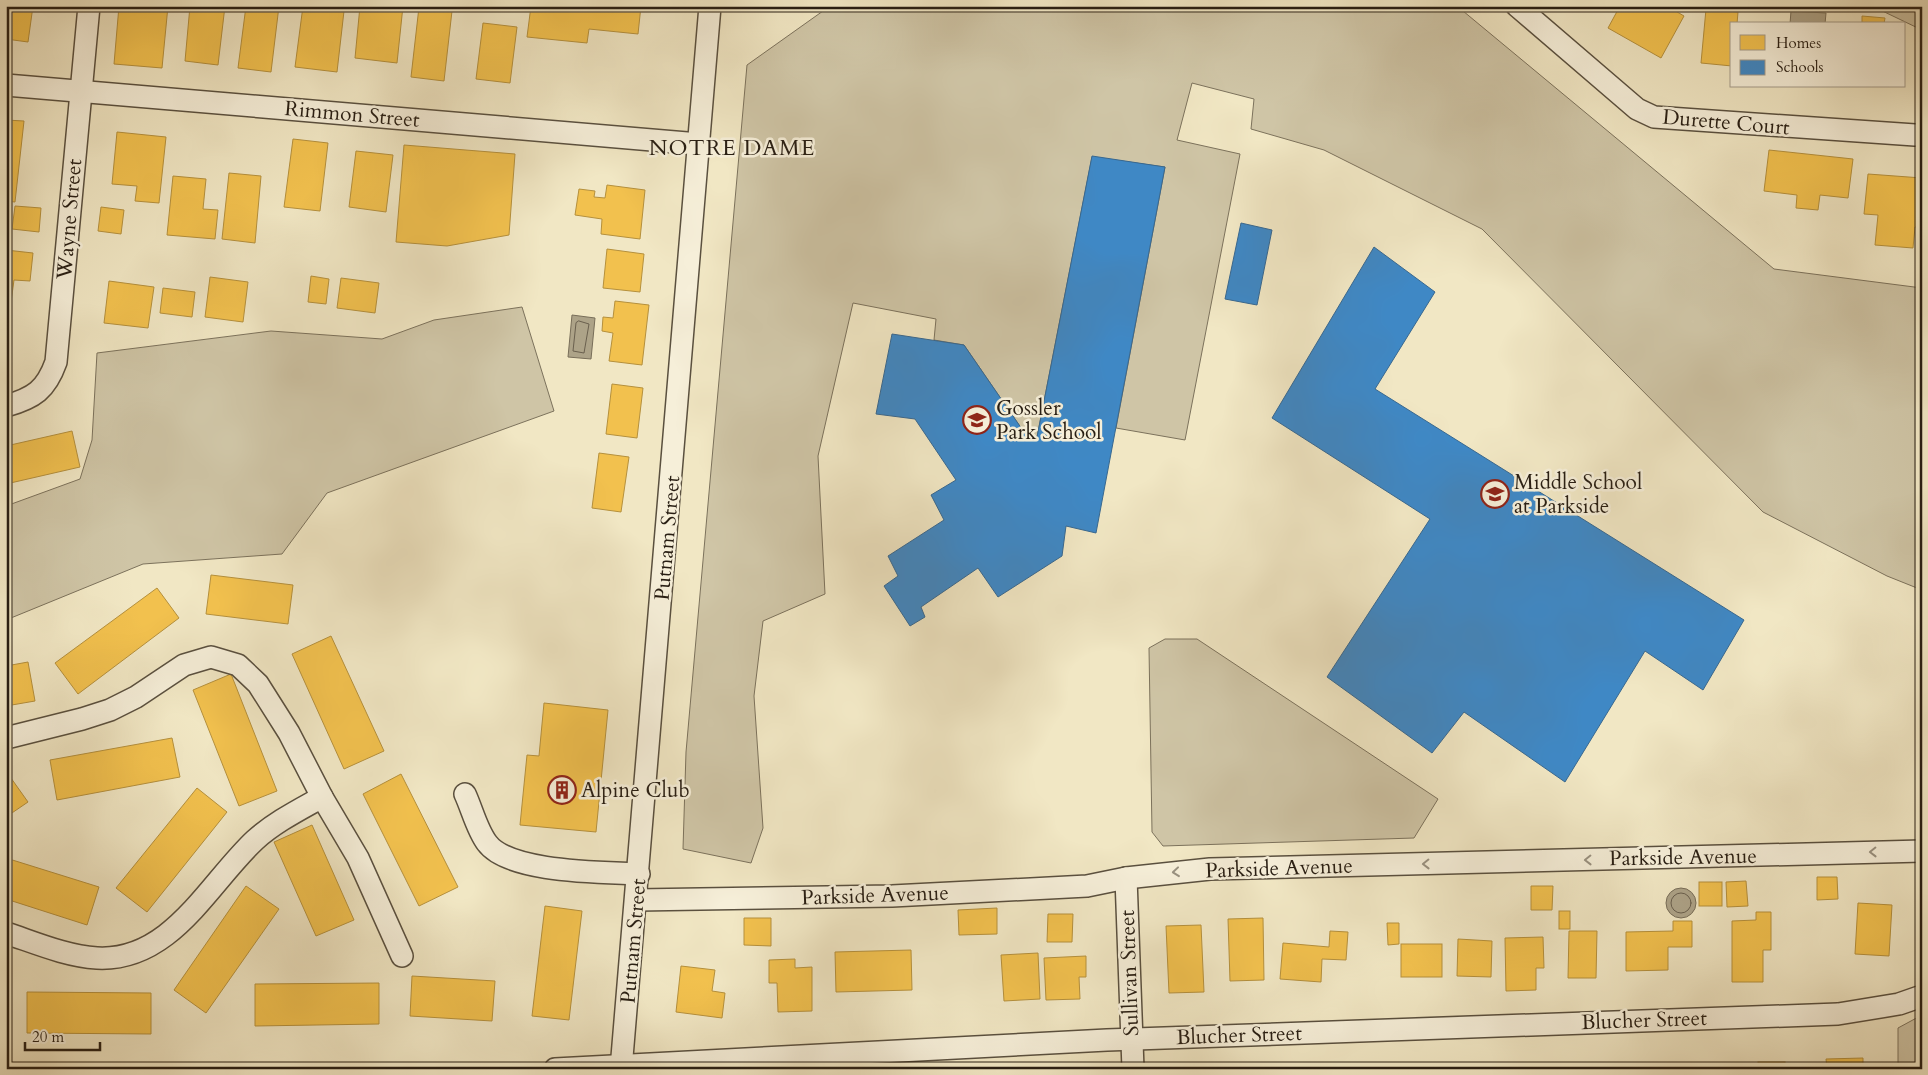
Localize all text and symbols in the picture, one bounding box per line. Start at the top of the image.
legend [1730,22,1906,88]
text: Homes [1776,33,1821,53]
text: Schools [1776,57,1824,77]
street label: Rimmon Street [283,94,421,135]
street label: Durette Court [1661,102,1791,143]
district label: NOTRE DAME [649,133,815,163]
street label: Wayne Street [50,157,89,282]
place label: Gossler Park School [996,394,1102,447]
school or university icon: Gossler Park School [962,405,992,435]
place label: Middle School at Parkside [1514,468,1642,521]
street label: Putnam Street [648,474,687,602]
school or university icon: Middle School at Parkside [1480,479,1510,509]
building icon: Alpine Club [547,775,577,805]
place label: Alpine Club [581,776,690,805]
street label: Parkside Avenue [1609,842,1757,873]
one-way arrow [1869,847,1876,857]
street label: Parkside Avenue [1205,851,1353,886]
one-way arrow [1584,854,1592,865]
one-way arrow [1421,858,1429,869]
one-way arrow [1172,866,1180,877]
street label: Putnam Street [614,877,653,1005]
street label: Parkside Avenue [801,878,949,913]
street label: Sullivan Street [1113,909,1146,1037]
street label: Blucher Street [1581,1004,1708,1037]
street label: Blucher Street [1176,1019,1303,1052]
scale bar [25,1020,100,1052]
text: 20 m [32,1027,64,1047]

